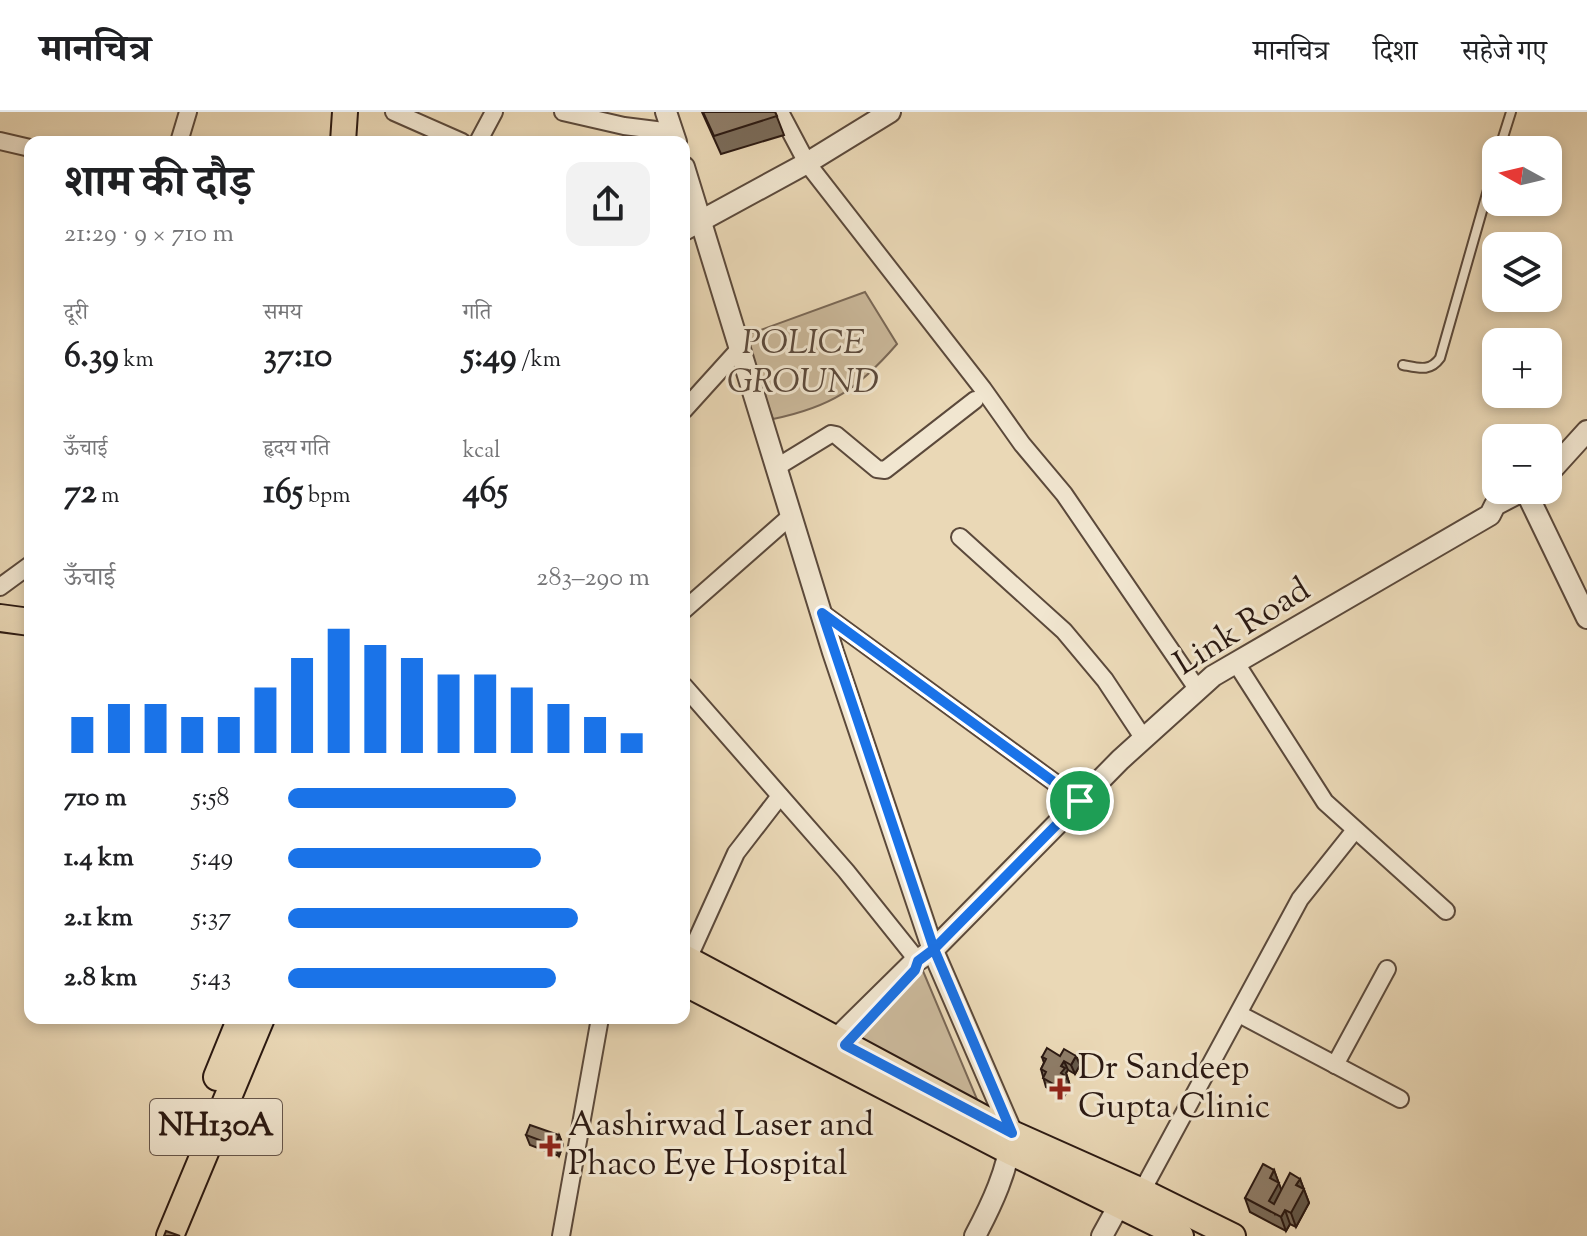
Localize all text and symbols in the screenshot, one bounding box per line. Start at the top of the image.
text: मानचित्र [40,25,151,79]
text: मानचित्र [1253,33,1329,73]
text: दिशा [1373,33,1417,73]
text: सहेजे गए [1461,33,1547,73]
north arrow [1482,136,1562,216]
map controls [1482,136,1562,504]
text: शाम की दौड़ [64,154,252,217]
button: share [566,162,650,246]
text: 21:29 · 9 × 710 m [64,216,234,253]
button: layers [1482,232,1562,312]
text: दूरी [64,298,88,330]
text: समय [263,298,302,330]
text: गति [463,298,491,330]
park label: POLICE GROUND [727,320,879,408]
button: + [1482,328,1562,408]
text: 6.39 [64,333,119,382]
text: 37:10 [263,333,332,382]
text: 5:49 [463,333,516,382]
text: km [119,345,154,377]
text: /km [516,345,561,377]
button: − [1482,424,1562,504]
text: ऊँचाई [64,434,107,466]
text: हृदय गति [263,434,330,466]
text: kcal [463,436,500,468]
text: 465 [463,468,508,517]
text: 72 [64,469,97,518]
text: 165 [263,469,303,518]
text: m [97,481,120,513]
text: bpm [303,481,350,513]
text: ऊँचाई [64,560,115,597]
text: 283–290 m [536,560,650,597]
street label: Link Road [1165,567,1321,689]
pin [1046,767,1114,835]
icon: arrive [1058,779,1102,823]
text: 710 m [64,780,126,817]
text: 5:58 [192,780,230,817]
text: 1.4 km [64,840,134,877]
text: 5:49 [192,840,233,877]
text: 2.1 km [64,900,133,937]
text: 5:37 [192,900,231,937]
text: 2.8 km [64,960,137,997]
text: 5:43 [192,960,231,997]
place label: Dr Sandeep Gupta Clinic [1078,1045,1270,1133]
marker: Dr Sandeep Gupta Clinic [1049,1078,1071,1100]
road number: NH130A [150,1099,282,1155]
place label: Aashirwad Laser and Phaco Eye Hospital [568,1102,874,1190]
marker: Aashirwad Laser and Phaco Eye Hospital [539,1135,561,1157]

